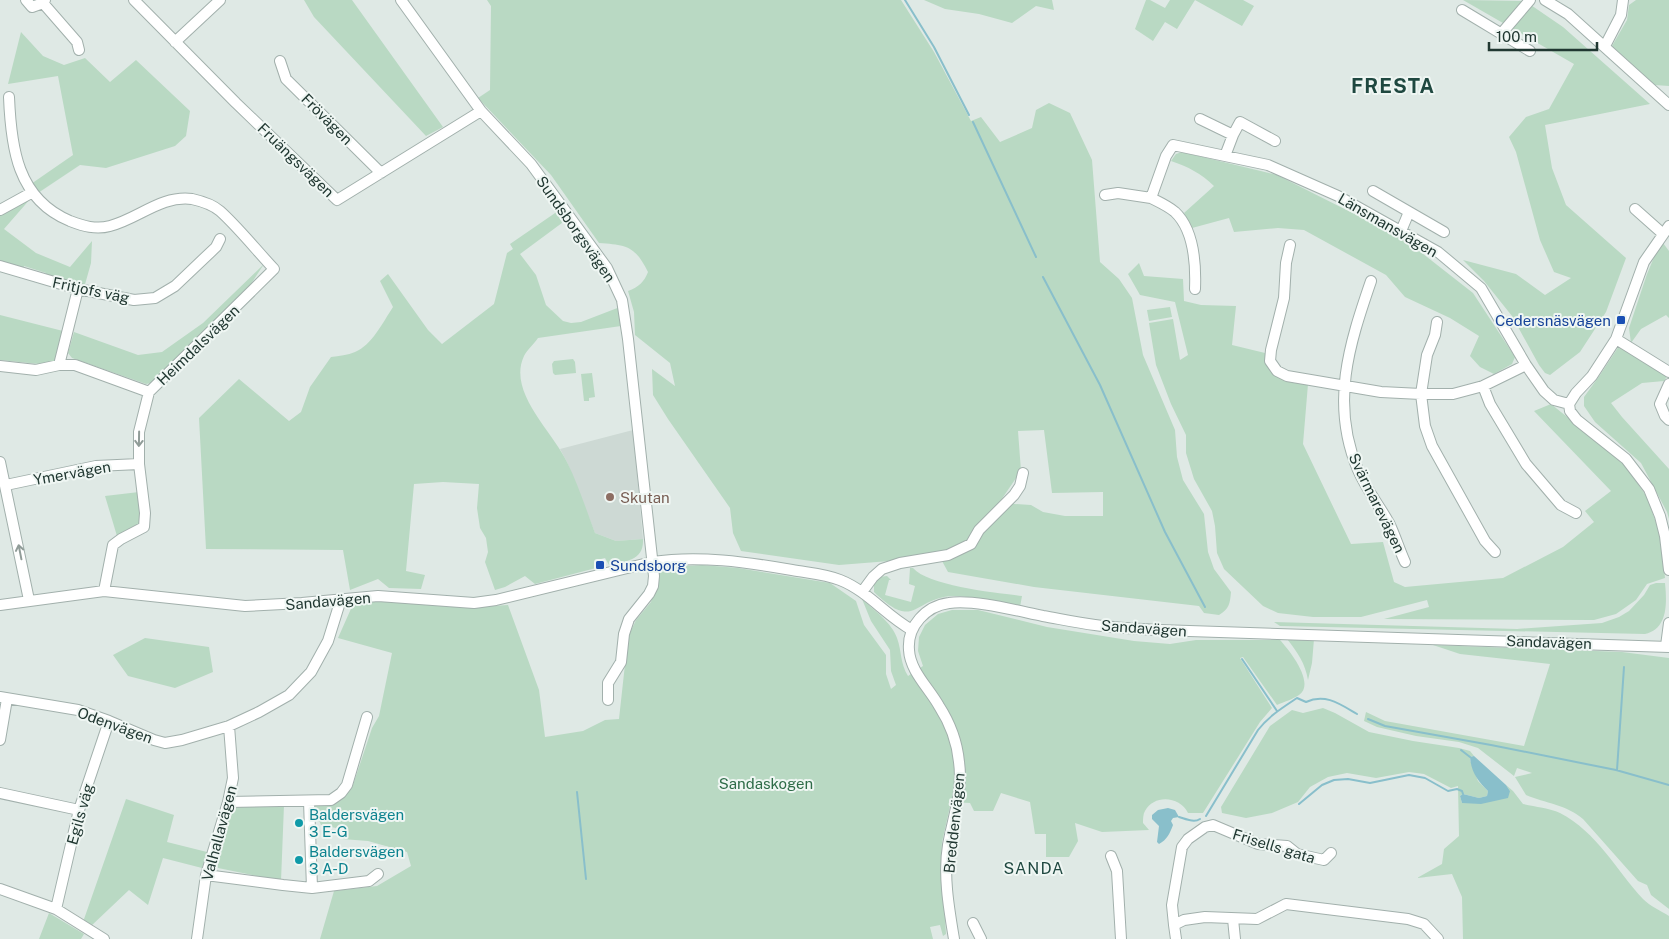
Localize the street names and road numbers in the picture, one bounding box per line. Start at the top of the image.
street label: Frövägen [298,90,356,148]
street label: Fruängsvägen [254,120,338,200]
street label: Sundsborgsvägen [533,173,619,285]
street label: Länsmansvägen [1335,190,1441,260]
street label: Fritjofs väg [51,274,131,306]
street label: Heimdalsvägen [153,301,243,389]
street label: Svärmarevägen [1345,450,1409,556]
street label: Ymervägen [32,458,112,488]
street label: Sandavägen [284,589,372,613]
street label: Sandavägen [1101,617,1187,639]
street label: Sandavägen [1506,632,1592,652]
street label: Odenvägen [75,704,155,746]
street label: Breddenvägen [940,772,968,874]
street label: Egils väg [63,782,97,846]
street label: Valhallavägen [198,784,240,882]
street label: Frisells gata [1231,825,1317,867]

